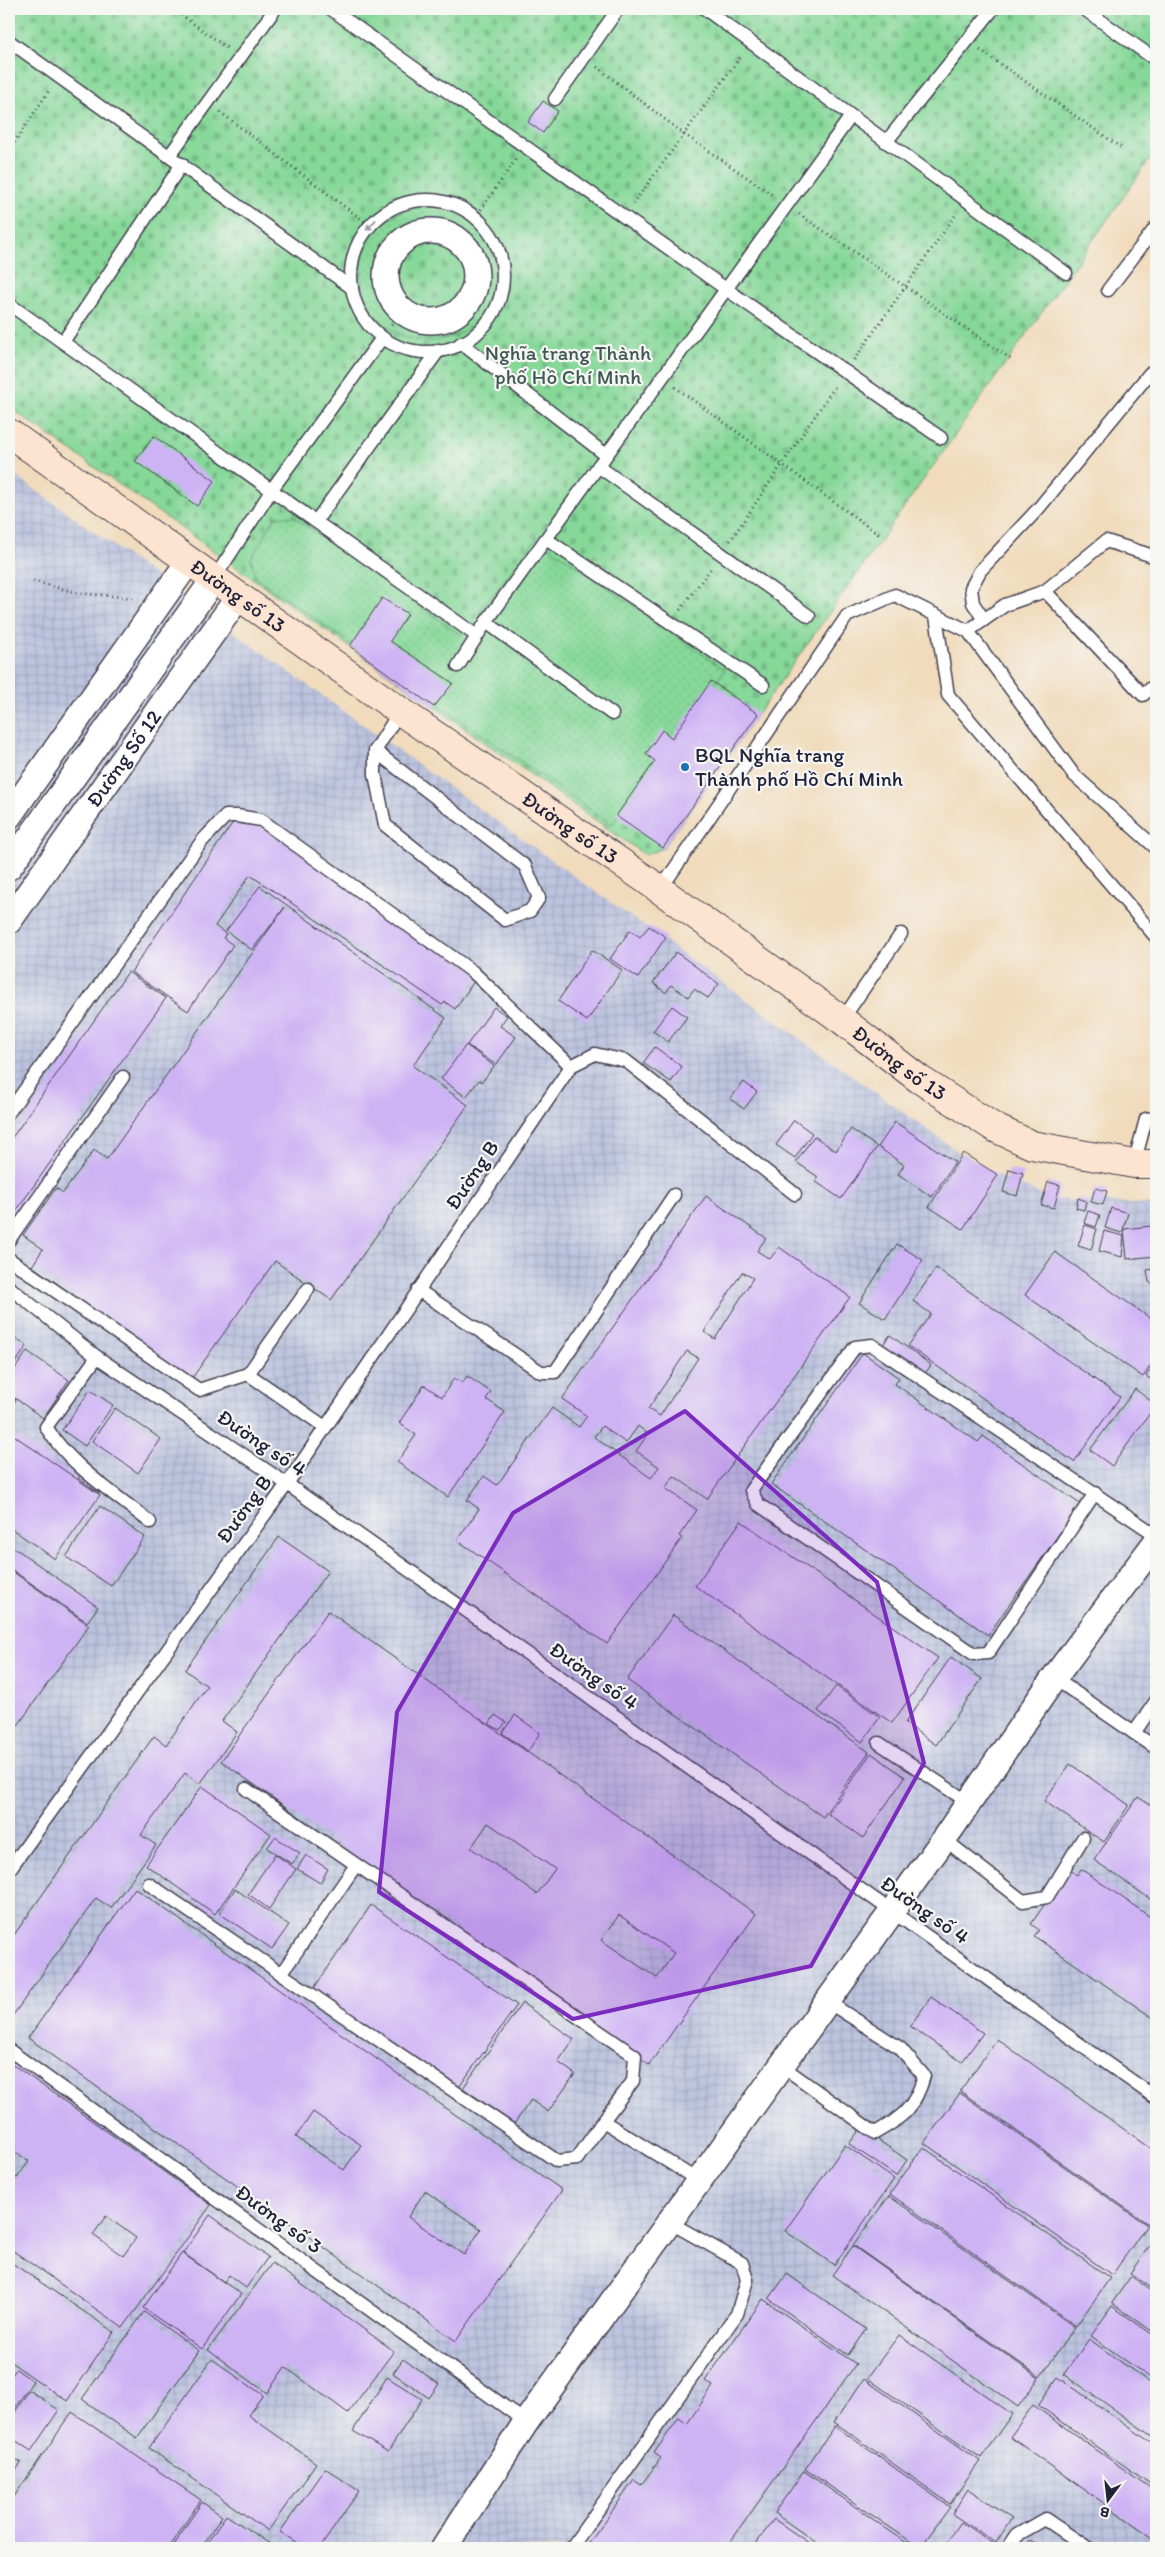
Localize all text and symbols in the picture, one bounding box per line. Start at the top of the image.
one-way arrow [365,218,377,230]
park label: Nghĩa trang Thành phố Hồ Chí Minh [485,340,651,389]
street label: Đường số 13 [186,553,291,638]
street label: Đường Số 12 [81,705,166,812]
place label: BQL Nghĩa trang Thành phố Hồ Chí Minh [695,742,903,791]
marker: BQL Nghĩa trang Thành phố Hồ Chí Minh [679,761,691,773]
street label: Đường số 13 [518,786,623,869]
street label: Đường số 13 [848,1020,952,1106]
street label: Đường B [439,1135,504,1214]
street label: Đường số 4 [213,1404,312,1482]
street label: Đường B [210,1470,277,1548]
street label: Đường số 4 [545,1636,644,1715]
street label: Đường số 4 [876,1870,975,1949]
street label: Đường số 3 [231,2179,328,2258]
north arrow [1082,2474,1132,2524]
text: B [1098,2503,1111,2521]

